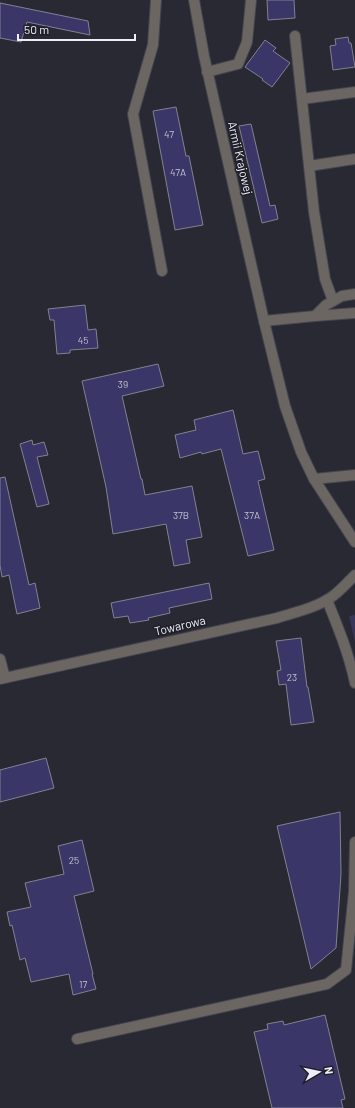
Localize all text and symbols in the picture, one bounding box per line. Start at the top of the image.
scale bar [18,16,135,42]
text: 50 m [24,22,49,36]
street label: Armii Krajowej [226,120,256,196]
house number: 47 [164,128,174,140]
house number: 47A [170,166,186,178]
house number: 45 [78,334,88,346]
house number: 39 [118,378,128,390]
house number: 37B [173,509,189,521]
house number: 37A [244,509,260,521]
street label: Towarowa [153,612,207,638]
house number: 23 [287,671,297,683]
house number: 25 [69,854,79,866]
house number: 17 [79,978,87,990]
north arrow [299,1052,339,1092]
text: N [322,1066,336,1075]

